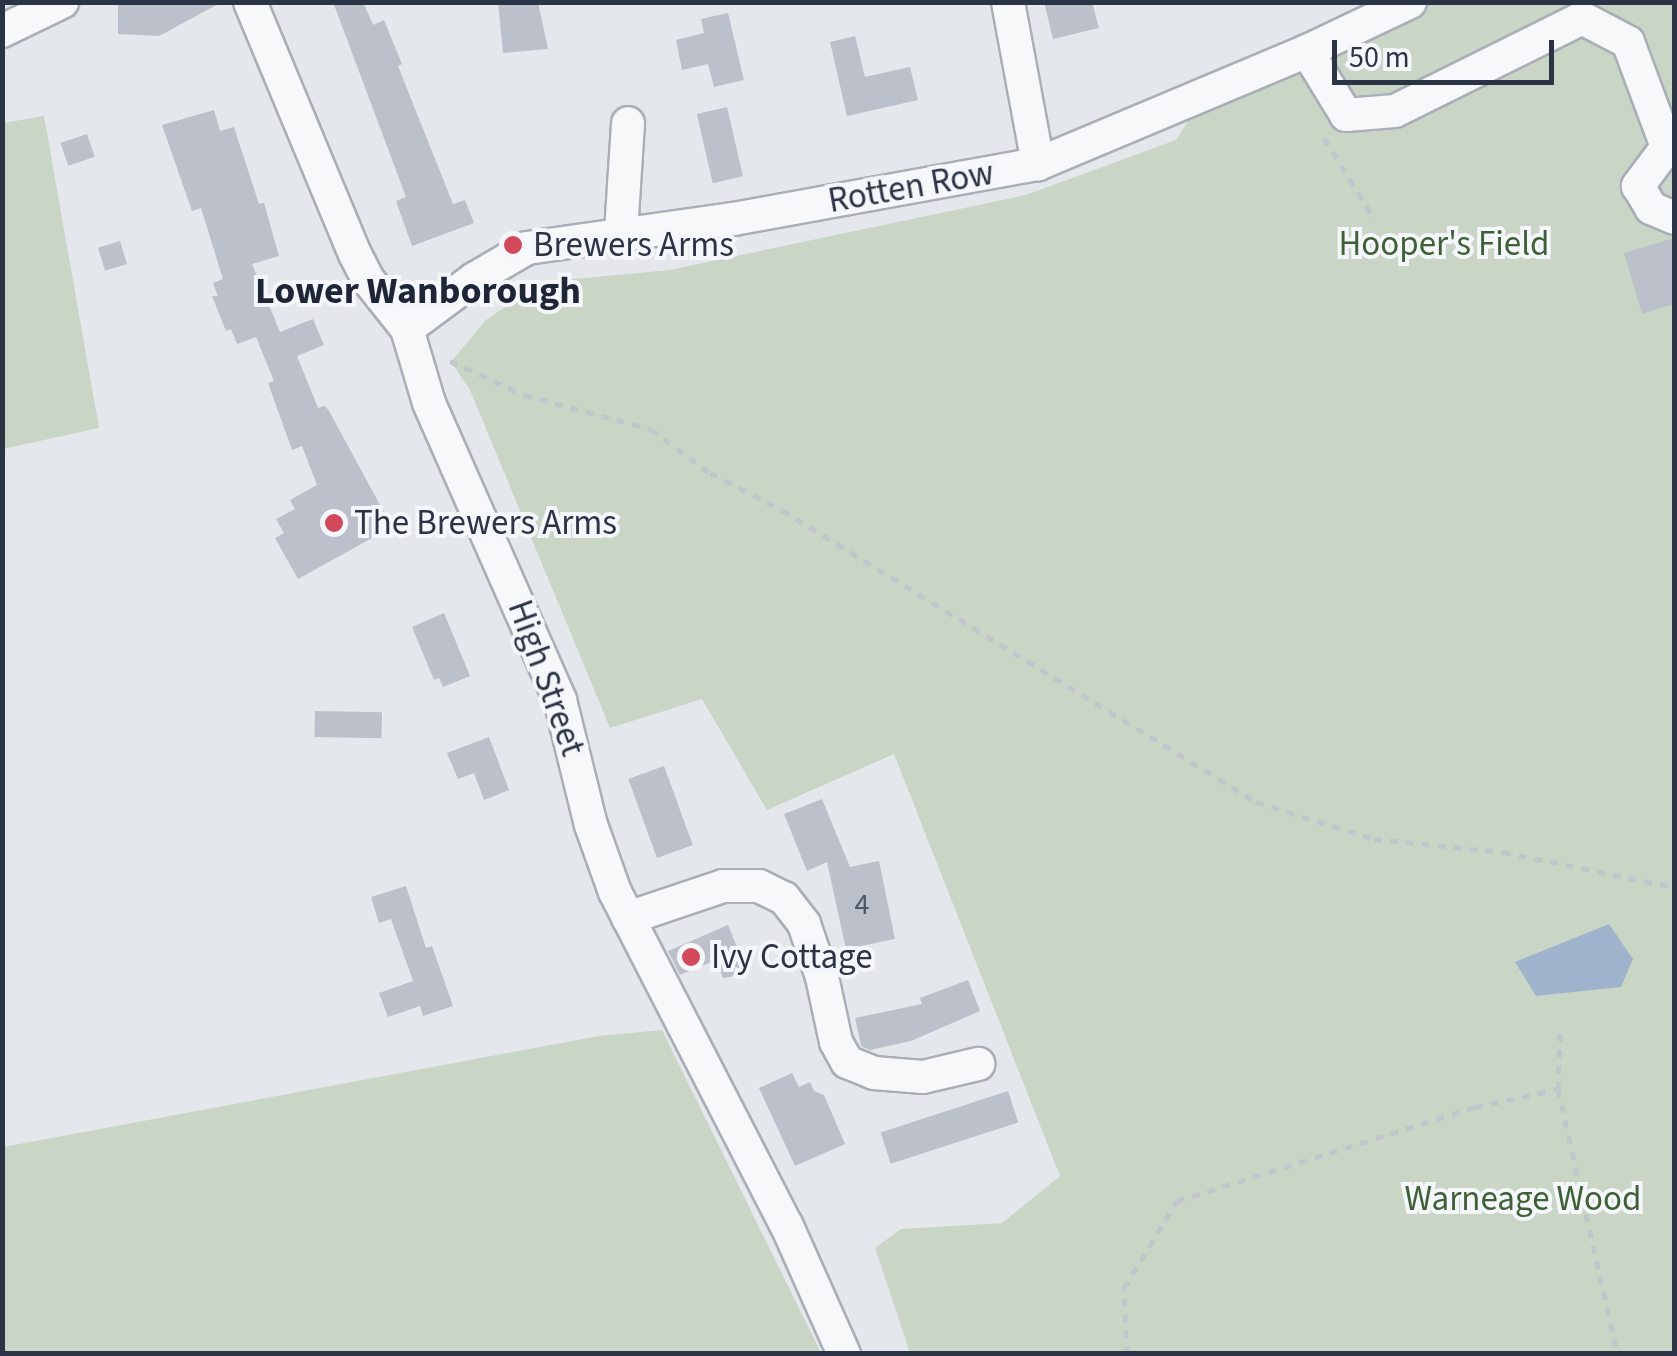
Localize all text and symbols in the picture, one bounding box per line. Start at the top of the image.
scale bar [1337,20,1560,82]
text: 50 m [1349,36,1410,79]
street label: Rotten Row [825,152,997,222]
park label: Hooper's Field [1339,223,1549,265]
place label: Brewers Arms [533,224,734,266]
marker: Brewers Arms [502,234,524,256]
district label: Lower Wanborough [255,269,581,315]
place label: The Brewers Arms [354,502,617,544]
marker: The Brewers Arms [323,512,345,534]
street label: High Street [498,594,594,762]
house number: 4 [855,887,869,923]
place label: Ivy Cottage [711,936,873,978]
marker: Ivy Cottage [680,946,702,968]
park label: Warneage Wood [1405,1178,1641,1220]

